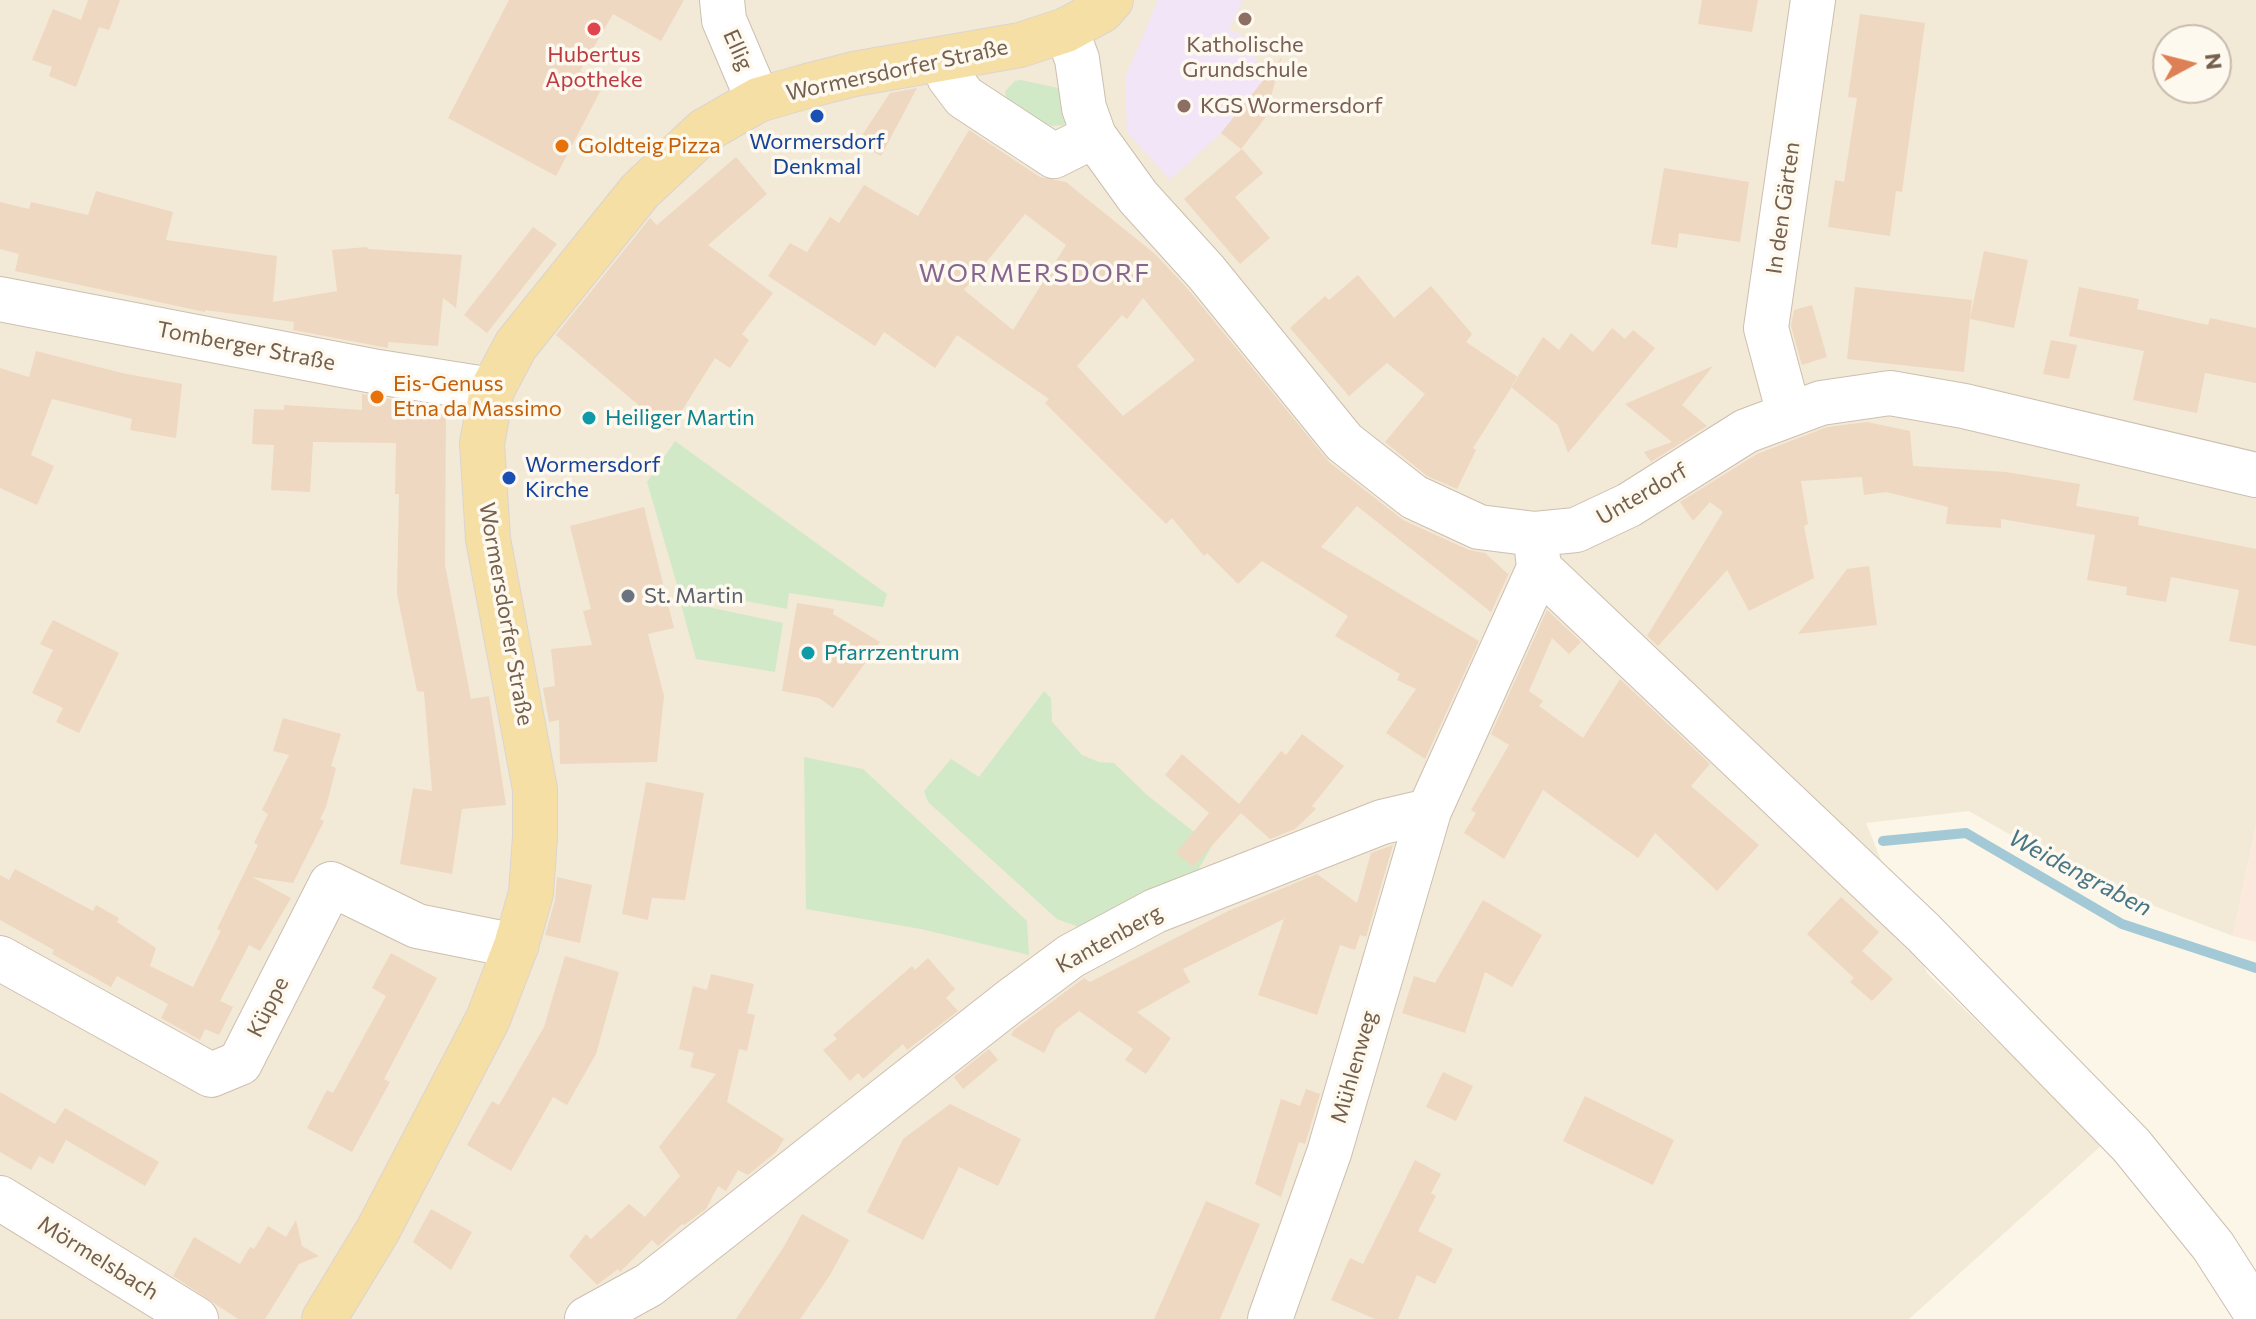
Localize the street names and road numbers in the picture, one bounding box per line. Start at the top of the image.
street label: Ellig [717,26,759,74]
street label: Wormersdorfer Straße [784,34,1010,106]
street label: In den Gärten [1761,140,1805,276]
street label: Tomberger Straße [155,316,337,376]
street label: Unterdorf [1592,457,1692,531]
street label: Wormersdorfer Straße [473,500,539,728]
street label: Kantenberg [1051,899,1167,979]
street label: Küppe [242,972,294,1042]
street label: Mühlenweg [1325,1008,1383,1126]
street label: Mörmelsbach [33,1210,163,1306]

